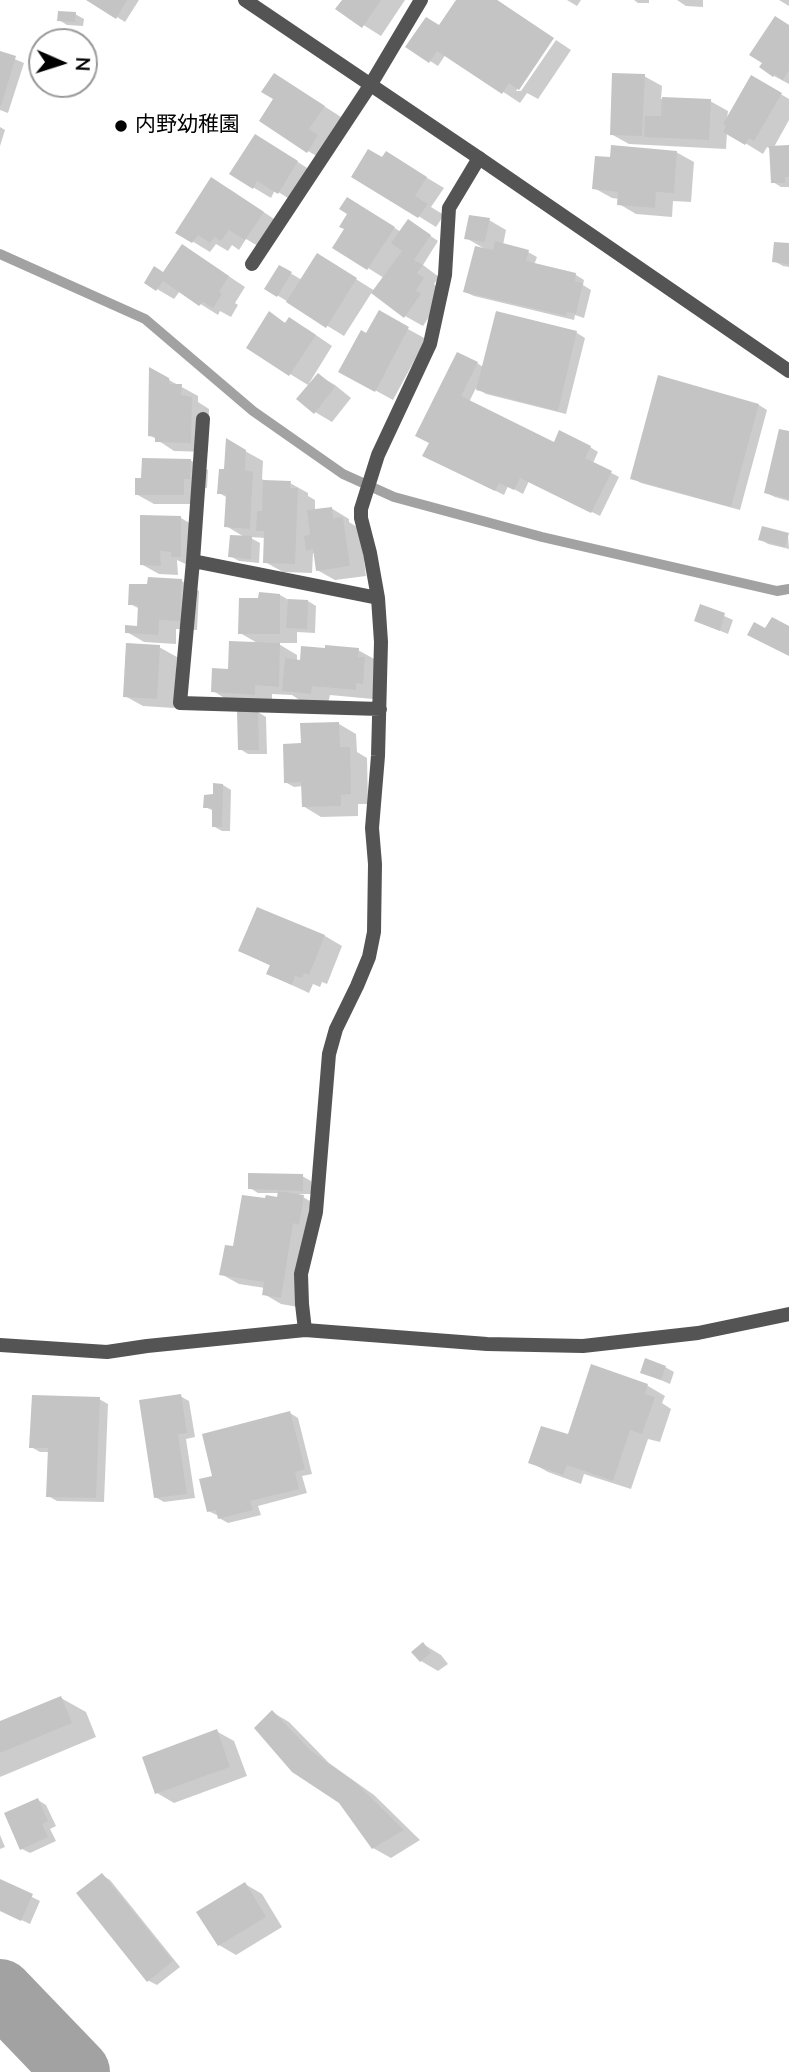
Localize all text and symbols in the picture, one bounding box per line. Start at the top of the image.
north arrow [28,28,98,98]
text: N [69,56,95,72]
place label: 内野幼稚園 [135,113,240,139]
marker: 内野幼稚園 [113,118,129,134]

